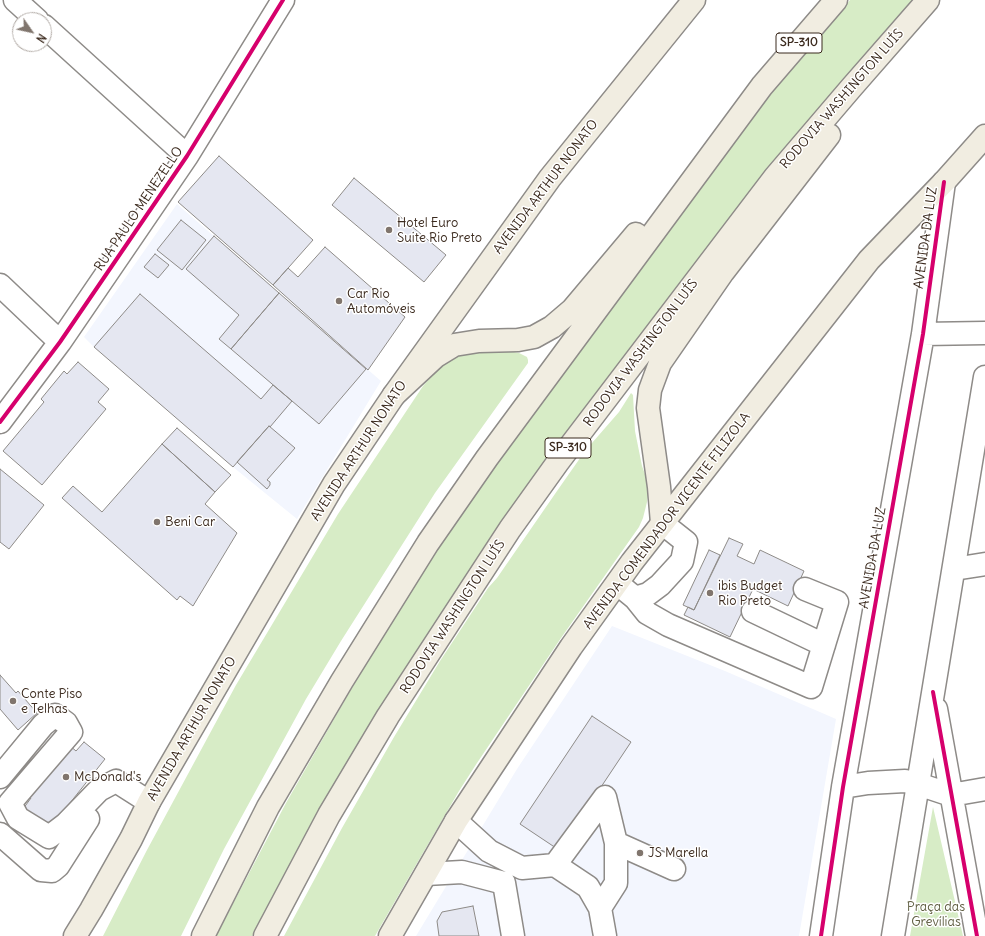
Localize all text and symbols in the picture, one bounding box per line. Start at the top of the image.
north arrow [12,12,52,52]
street label: RODOVIA WASHINGTON LUÍS [777,26,907,172]
text: N [33,31,49,45]
road number: SP-310 [776,33,822,53]
street label: AVENIDA ARTHUR NONATO [490,117,602,257]
street label: RUA PAULO MENEZELLO [92,144,186,274]
street label: AVENIDA DA LUZ [911,186,941,290]
place label: Hotel Euro Suite Rio Preto [397,215,482,246]
marker: Hotel Euro Suite Rio Preto [384,225,394,235]
street label: RODOVIA WASHINGTON LUÍS [581,276,701,430]
place label: Car Rio Automóveis [347,286,415,317]
marker: Car Rio Automóveis [334,296,344,306]
street label: AVENIDA ARTHUR NONATO [308,378,410,524]
street label: AVENIDA COMENDADOR VICENTE FILIZOLA [580,410,754,632]
road number: SP-310 [545,438,591,458]
street label: AVENIDA DA LUZ [856,506,890,610]
place label: Beni Car [165,514,215,530]
marker: Beni Car [152,517,162,527]
street label: RODOVIA WASHINGTON LUÍS [397,537,509,697]
place label: ibis Budget Rio Preto [718,578,782,609]
marker: ibis Budget Rio Preto [705,588,715,598]
street label: AVENIDA ARTHUR NONATO [144,654,240,804]
place label: Conte Piso e Telhas [21,686,82,717]
marker: Conte Piso e Telhas [8,696,18,706]
place label: McDonald's [74,769,141,785]
marker: McDonald's [61,772,71,782]
place label: JS Marella [648,845,708,861]
marker: JS Marella [635,848,645,858]
park label: Praça das Grevílias [907,899,965,930]

